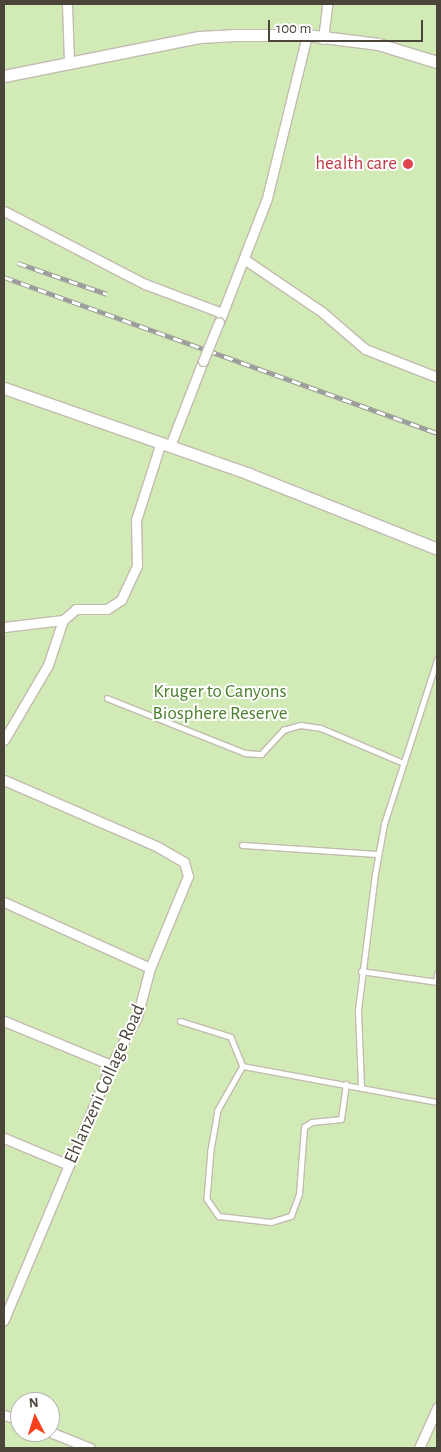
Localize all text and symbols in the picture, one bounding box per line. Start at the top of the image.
scale bar [271,10,426,42]
text: 100 m [276,21,311,36]
place label: health care [315,153,397,175]
marker: health care [401,157,415,171]
park label: Kruger to Canyons Biosphere Reserve [153,681,287,725]
street label: Ehlanzeni Collage Road [60,1001,150,1167]
north arrow [10,1392,60,1442]
text: N [28,1396,39,1410]

